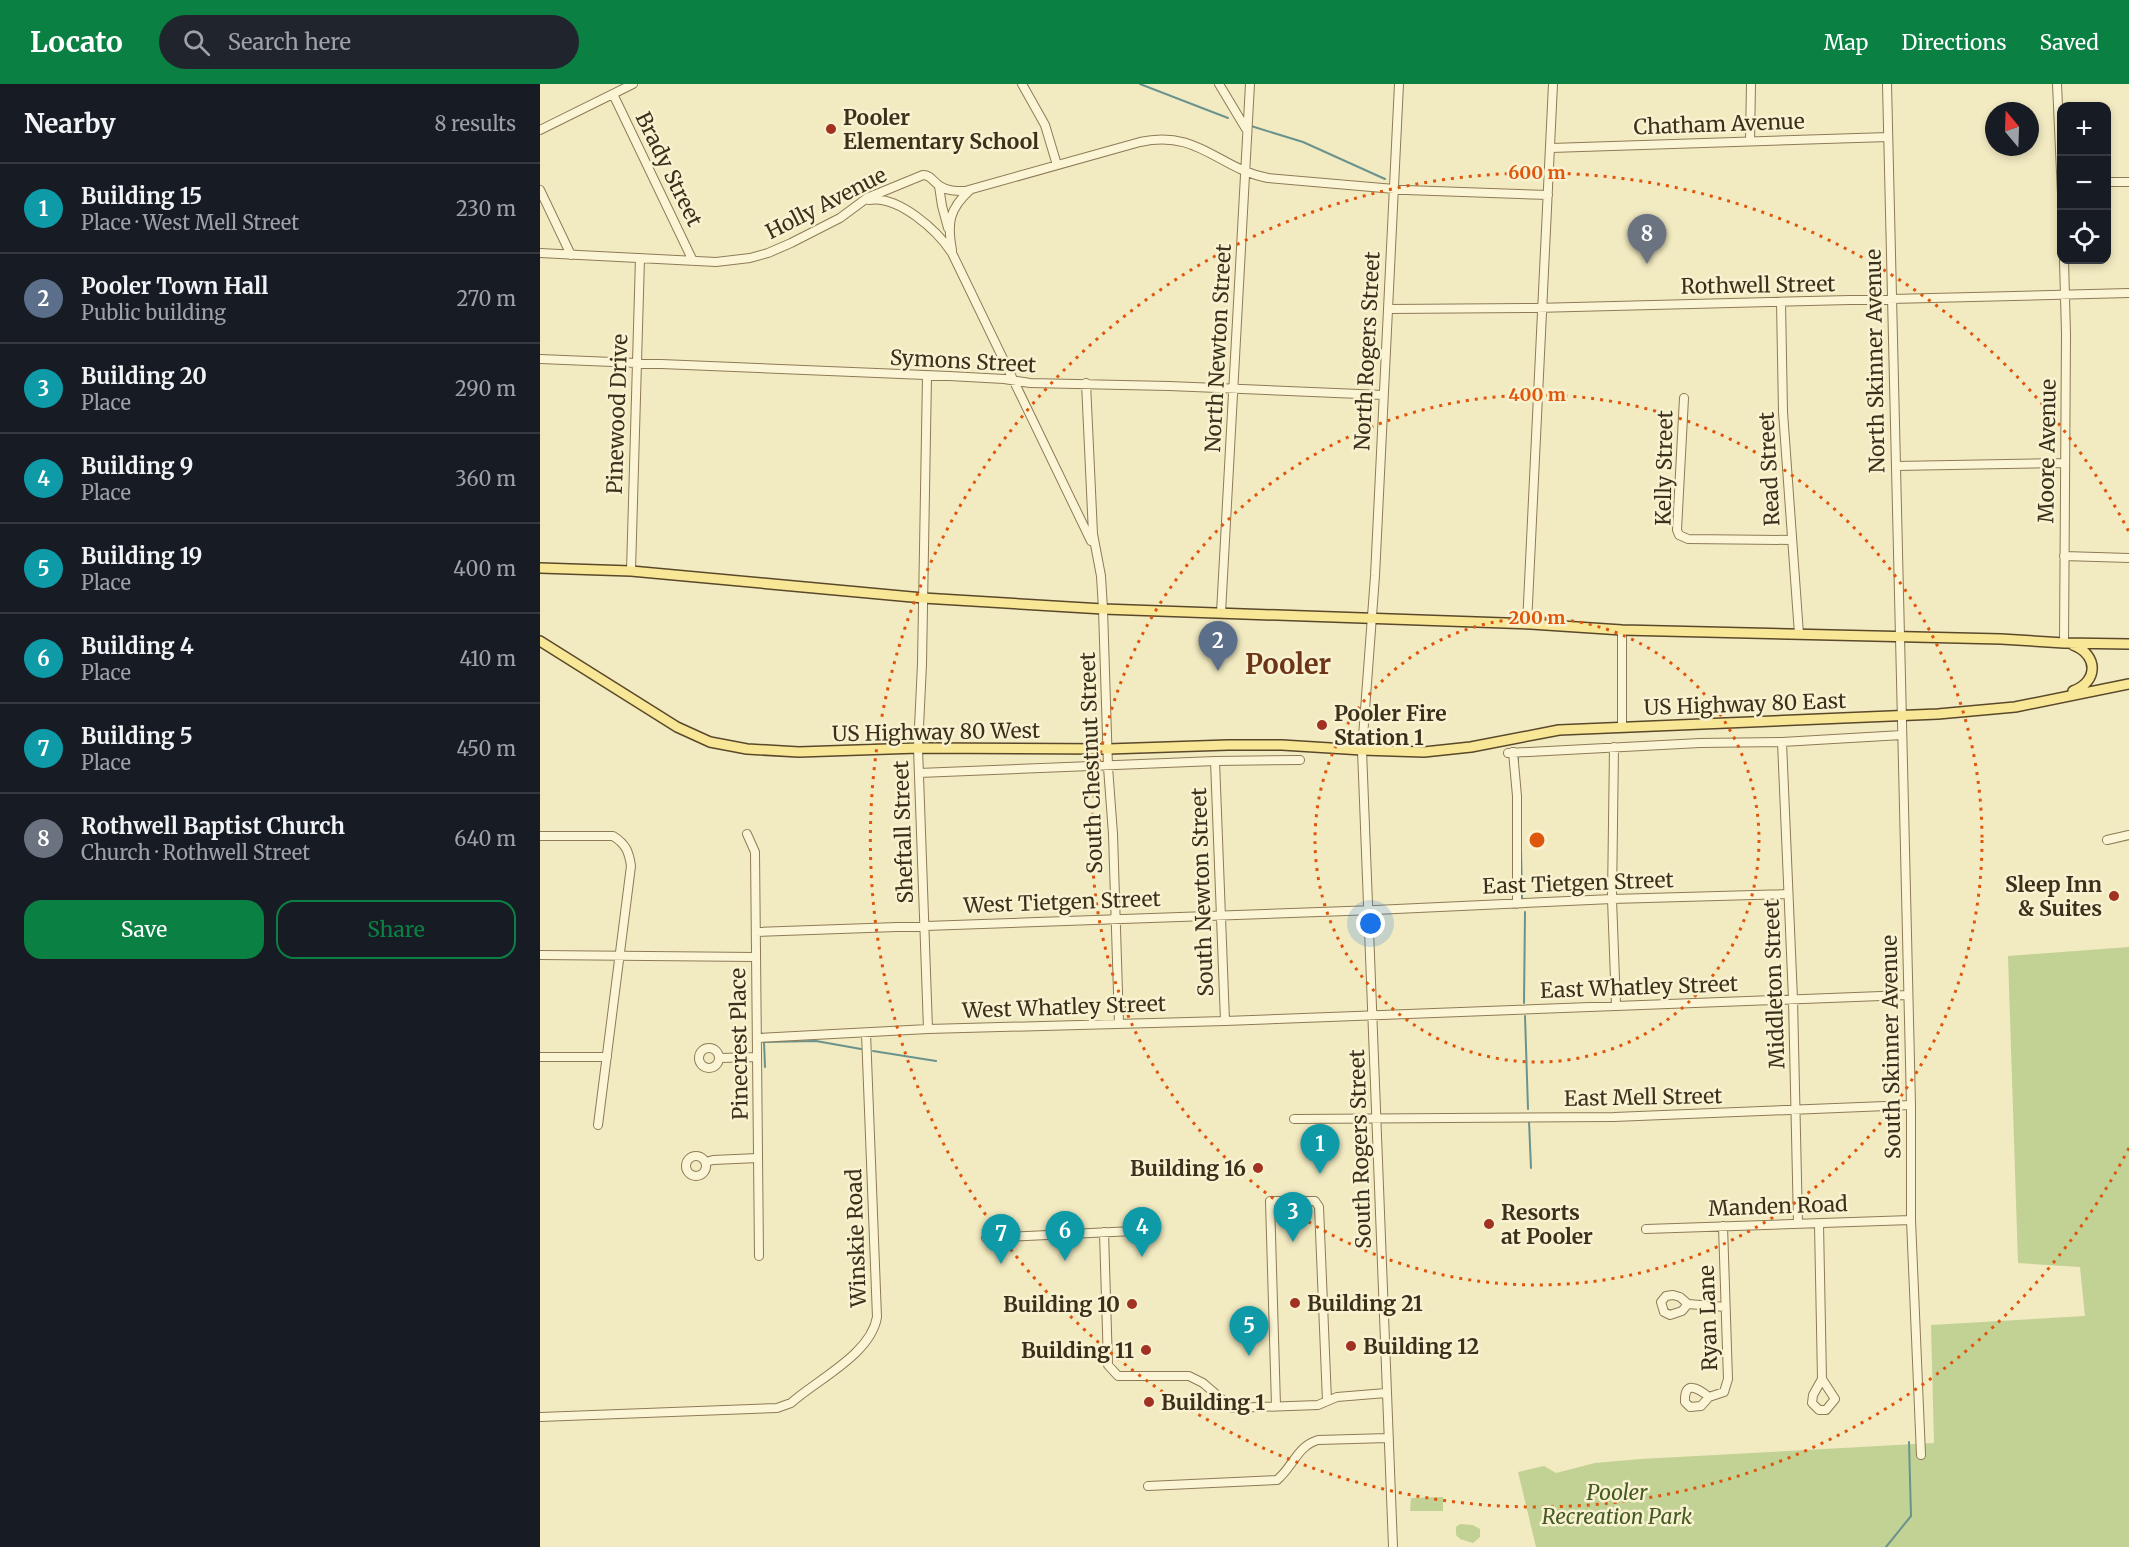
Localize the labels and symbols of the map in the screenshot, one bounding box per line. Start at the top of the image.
north arrow [1985,102,2039,156]
place label: Pooler Elementary School [843,104,1039,155]
street label: Brady Street [630,107,708,231]
street label: Chatham Avenue [1633,108,1805,140]
marker: Pooler Elementary School [824,122,838,136]
street label: Holly Avenue [761,161,891,245]
text: 600 m [1508,161,1566,184]
pin: 8 [1628,214,1666,264]
street label: North Newton Street [1199,243,1237,453]
street label: North Skinner Avenue [1860,249,1890,473]
street label: North Rogers Street [1348,251,1386,451]
street label: Rothwell Street [1680,270,1836,300]
street label: Pinewood Drive [601,333,633,495]
street label: Symons Street [889,344,1037,378]
street label: Moore Avenue [2032,379,2062,523]
text: 400 m [1508,383,1566,406]
street label: Kelly Street [1649,410,1679,526]
street label: Read Street [1753,411,1785,527]
text: 200 m [1509,606,1565,629]
pin: 2 [1198,622,1238,671]
district label: Pooler [1245,647,1331,681]
street label: South Chestnut Street [1074,652,1108,874]
street label: US Highway 80 East [1643,687,1847,721]
place label: Pooler Fire Station 1 [1334,700,1447,751]
street label: US Highway 80 West [832,717,1040,747]
marker: Pooler Fire Station 1 [1315,718,1329,732]
street label: Sheftall Street [887,760,919,904]
street label: South Newton Street [1185,787,1219,997]
centre of rings [1527,830,1547,850]
street label: East Tietgen Street [1482,866,1674,900]
place label: Sleep Inn & Suites [2005,871,2102,922]
street label: West Tietgen Street [962,885,1161,919]
marker: Sleep Inn & Suites [2107,889,2121,903]
street label: Middleton Street [1758,899,1790,1069]
your location [1356,909,1385,938]
street label: South Skinner Avenue [1876,935,1906,1159]
street label: Pinecrest Place [724,968,754,1120]
street label: East Whatley Street [1540,970,1738,1004]
street label: West Whatley Street [961,990,1166,1024]
street label: South Rogers Street [1343,1049,1377,1249]
street label: East Mell Street [1564,1082,1722,1112]
pin: 1 [1300,1124,1340,1174]
place label: Building 16 [1130,1155,1246,1182]
marker: Building 16 [1251,1161,1265,1175]
street label: Winskie Road [840,1168,872,1309]
street label: Manden Road [1708,1190,1849,1222]
pin: 3 [1274,1192,1312,1242]
place label: Resorts at Pooler [1501,1199,1593,1250]
pin: 4 [1122,1208,1162,1257]
pin: 6 [1046,1212,1084,1261]
pin: 7 [982,1214,1020,1264]
marker: Resorts at Pooler [1482,1217,1496,1231]
street label: Ryan Lane [1693,1264,1723,1372]
place label: Building 21 [1307,1290,1423,1317]
place label: Building 10 [1003,1291,1120,1318]
marker: Building 21 [1288,1296,1302,1310]
marker: Building 10 [1125,1297,1139,1311]
pin: 5 [1230,1306,1268,1356]
place label: Building 12 [1363,1333,1479,1360]
place label: Building 11 [1021,1337,1134,1364]
marker: Building 12 [1344,1339,1358,1353]
marker: Building 11 [1139,1343,1153,1357]
place label: Building 1 [1161,1389,1265,1416]
marker: Building 1 [1142,1395,1156,1409]
park label: Pooler Recreation Park [1542,1479,1693,1530]

